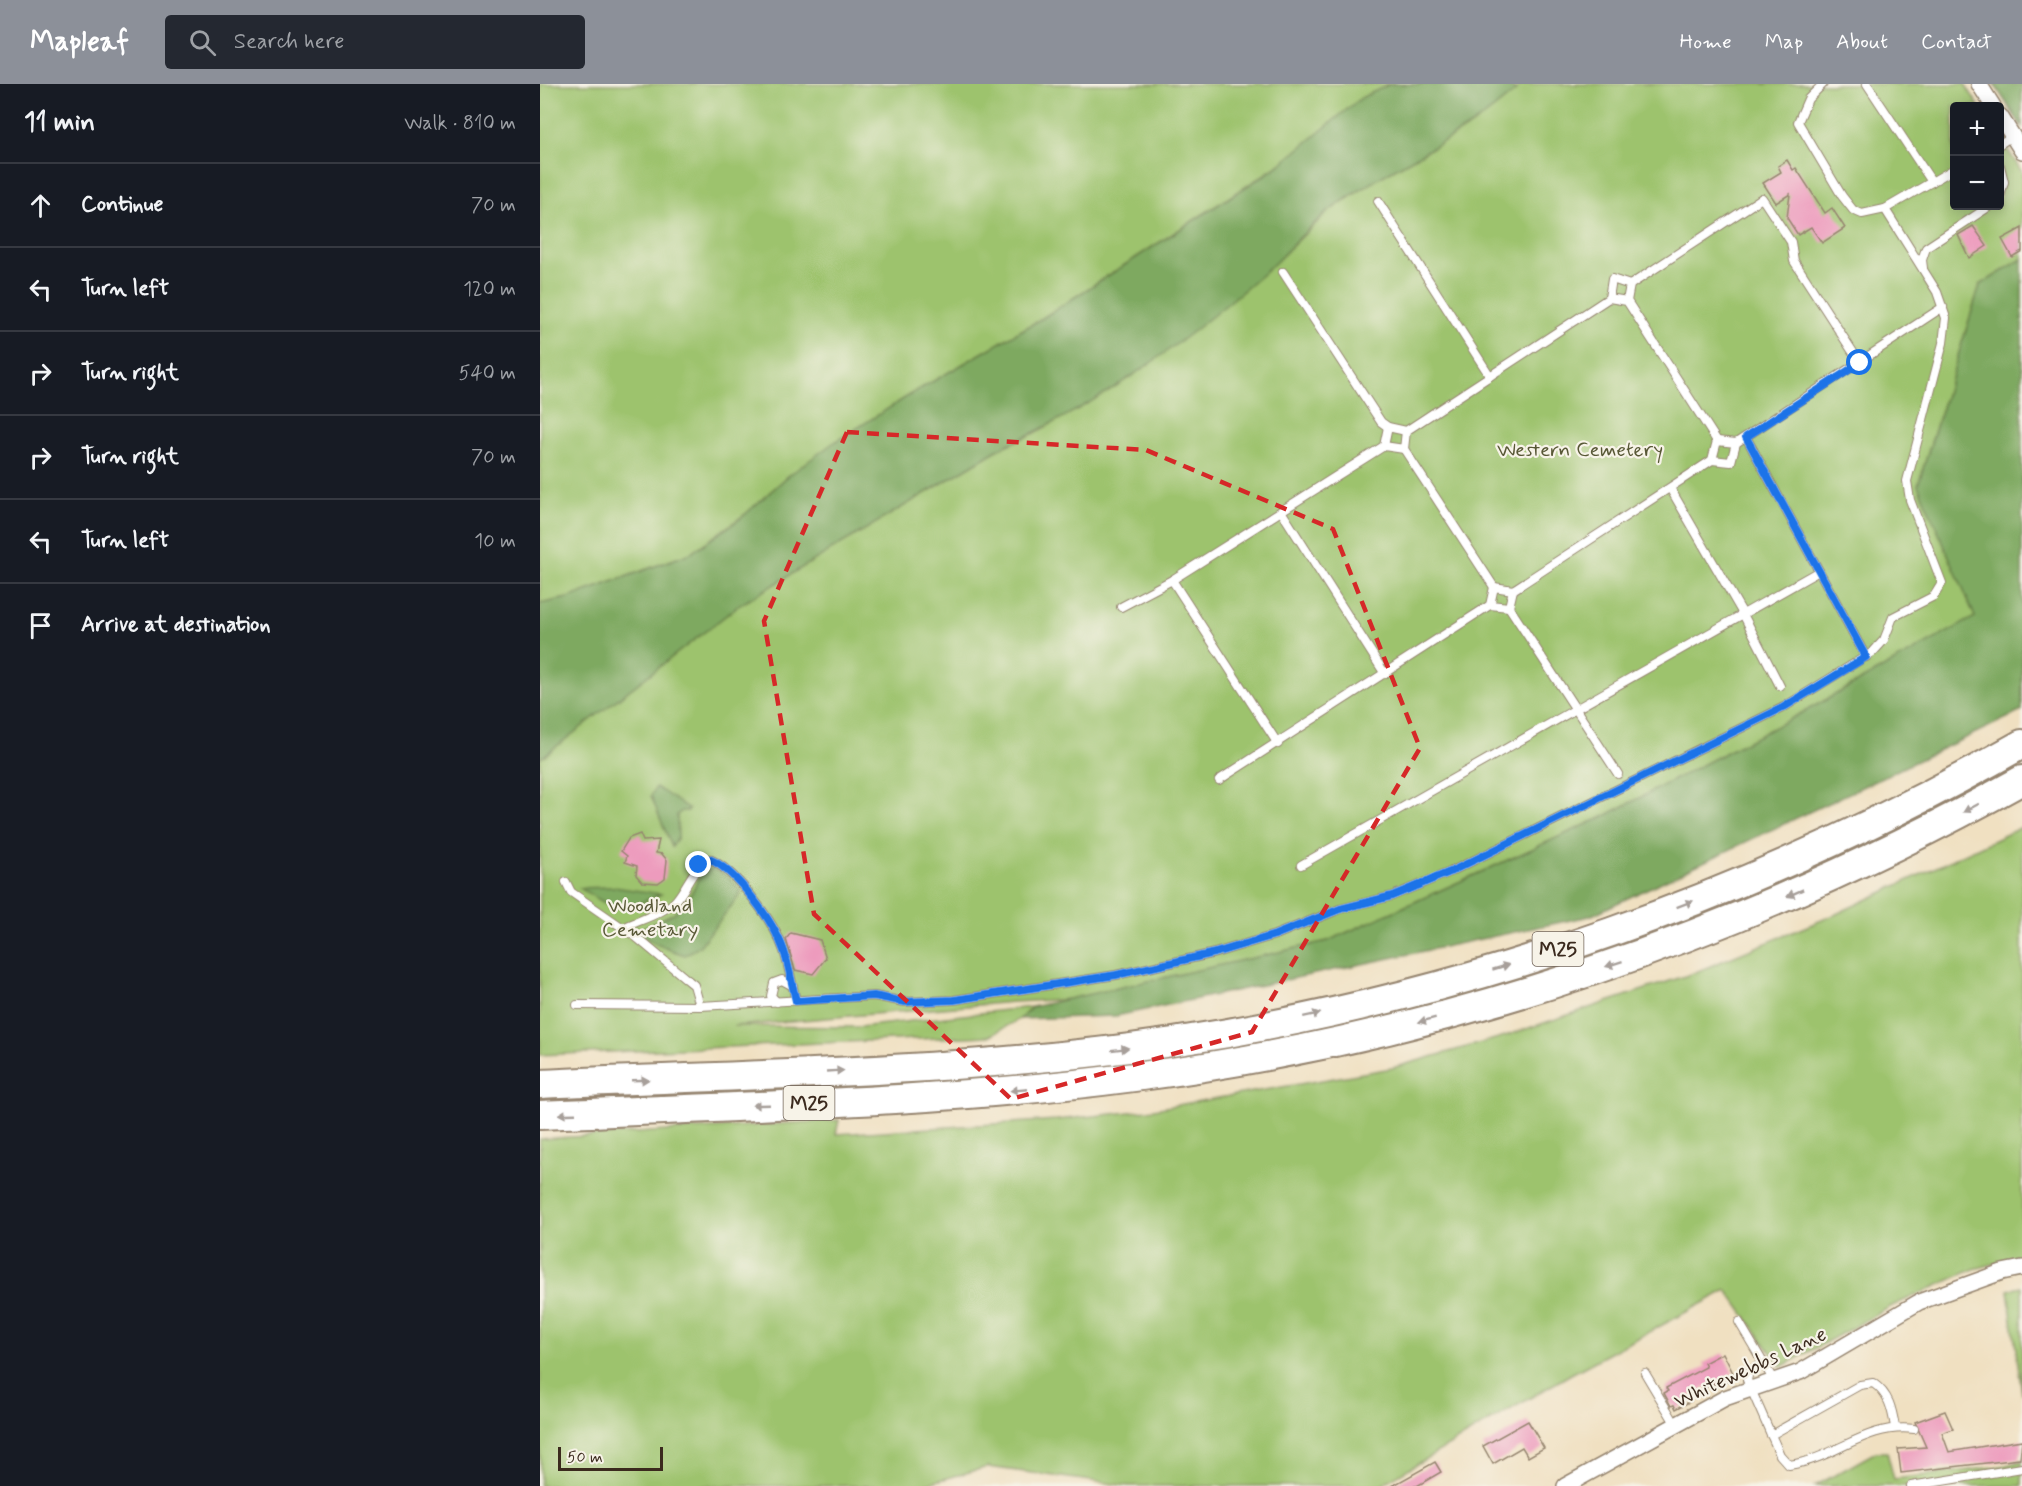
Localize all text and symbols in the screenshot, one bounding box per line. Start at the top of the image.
search box [165,15,585,69]
text: Mapleaf [30,24,129,61]
icon: search [186,26,219,59]
text: Search here [234,28,344,56]
text: Home [1680,28,1732,56]
text: Map [1765,28,1803,56]
text: About [1836,28,1888,56]
text: Contact [1921,28,1992,56]
map controls [1950,102,2004,210]
button: + [1950,102,2004,156]
text: 11 min [24,106,95,140]
text: Walk · 810 m [404,110,516,137]
button: − [1950,156,2004,210]
icon: ahead [24,189,57,222]
text: Continue [81,191,163,219]
text: 70 m [471,192,516,219]
icon: left [24,273,57,306]
text: Turn left [81,275,169,303]
text: 120 m [463,276,516,303]
route start [1846,349,1872,375]
icon: right [24,357,57,390]
text: Turn right [81,359,179,387]
text: 540 m [459,360,516,387]
park label: Western Cemetery [1497,436,1663,464]
icon: right [24,441,57,474]
text: Turn right [81,443,179,471]
text: 70 m [471,444,516,471]
icon: left [24,525,57,558]
text: Turn left [81,527,169,555]
text: 10 m [474,528,516,555]
icon: arrive [24,609,57,642]
text: Arrive at destination [81,611,271,639]
one-way arrow [1962,803,1979,813]
route end [685,851,711,877]
one-way arrow [1786,888,1804,898]
park label: Woodland Cemetary [602,892,698,944]
one-way arrow [1677,899,1695,909]
road number: M25 [1532,932,1584,966]
one-way arrow [1605,959,1623,969]
one-way arrow [1492,962,1510,971]
one-way arrow [1303,1010,1322,1019]
one-way arrow [1418,1016,1436,1025]
one-way arrow [1110,1044,1129,1053]
one-way arrow [826,1066,845,1075]
one-way arrow [631,1075,650,1084]
one-way arrow [1009,1085,1028,1095]
road number: M25 [784,1086,834,1120]
one-way arrow [752,1100,771,1109]
one-way arrow [557,1109,576,1118]
street label: Whitewebbs Lane [1670,1320,1831,1416]
scale bar [558,1444,663,1472]
text: 50 m [567,1447,603,1468]

